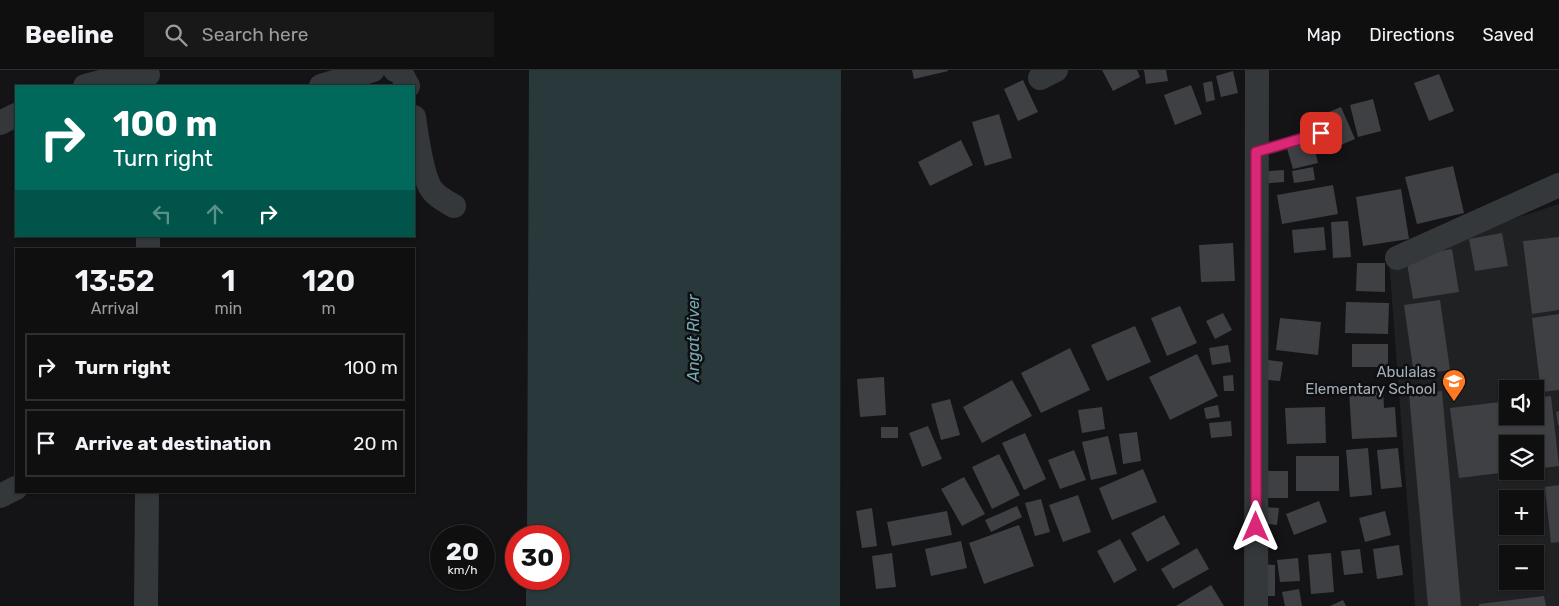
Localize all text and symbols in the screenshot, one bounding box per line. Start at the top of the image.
search box [144,12,494,57]
text: Beeline [25,21,114,49]
icon: search [162,21,190,49]
text: Search here [202,23,308,46]
text: Map [1306,24,1341,46]
text: Directions [1369,24,1455,46]
text: Saved [1483,24,1534,46]
text: 100 m [113,103,218,145]
icon: right [30,105,95,170]
pin [1300,112,1342,154]
icon: arrive [1307,119,1335,147]
text: Turn right [113,145,213,172]
icon: left [148,200,176,228]
icon: ahead [201,200,229,228]
icon: right [254,200,282,228]
text: 13:52 [75,263,155,299]
text: 1 [221,263,236,299]
text: 120 [302,263,355,299]
water label: Angat River [684,293,703,383]
text: Arrival [91,299,139,318]
text: min [214,299,242,318]
text: m [321,299,336,318]
icon: right [32,353,60,381]
text: Turn right [75,356,170,379]
text: 100 m [344,356,398,379]
place label: Abulalas Elementary School [1305,363,1436,398]
school or university icon: Abulalas Elementary School [1441,368,1467,402]
map controls [1499,380,1544,590]
button: sound [1499,380,1544,425]
icon: arrive [32,429,60,457]
text: Arrive at destination [75,432,271,455]
text: 20 m [353,432,398,455]
button: layers [1499,435,1544,480]
button: + [1499,490,1544,535]
position arrow [1229,500,1281,552]
speed limit sign: 30 [505,525,570,590]
text: 20 [446,537,479,566]
button: − [1499,545,1544,590]
text: km/h [448,563,477,577]

